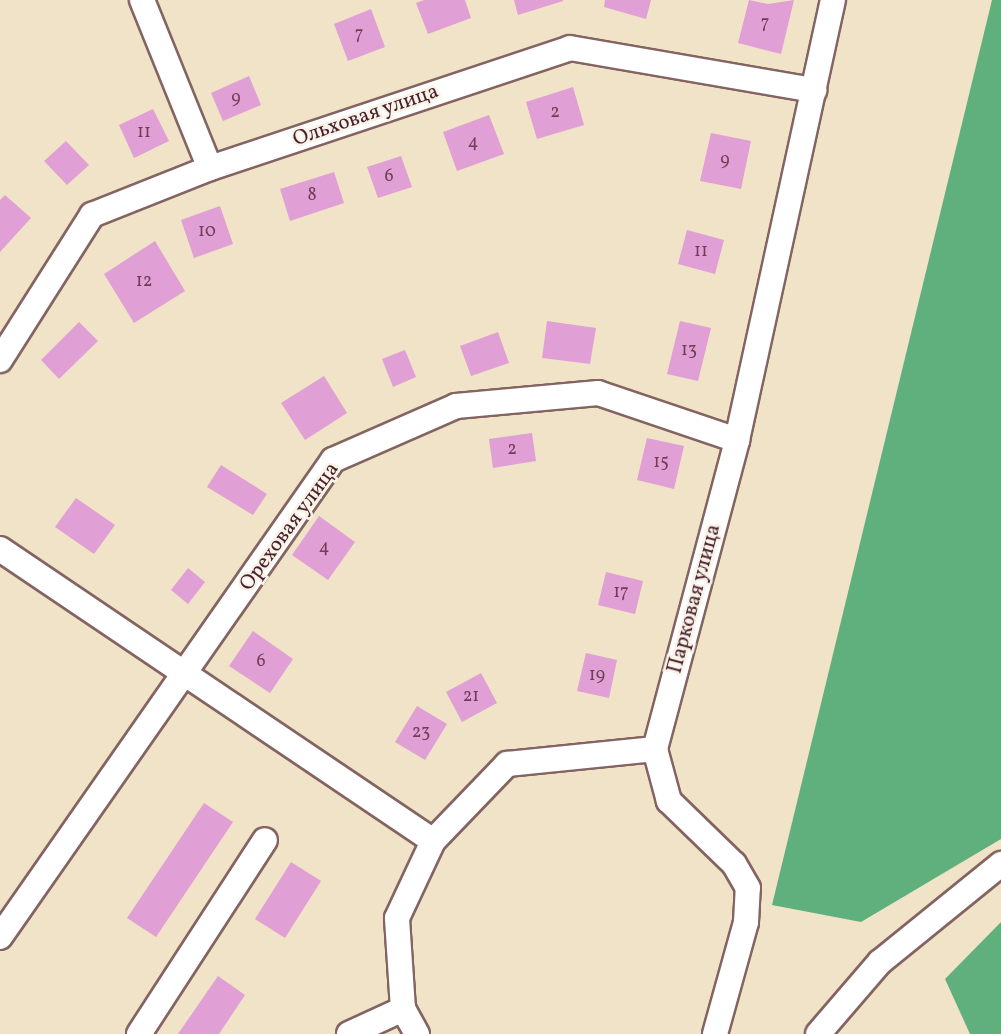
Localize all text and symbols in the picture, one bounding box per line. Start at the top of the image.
house number: 7 [761,13,769,35]
house number: 7 [355,24,363,46]
street label: Ольховая улица [289,79,443,153]
house number: 9 [231,88,241,110]
house number: 2 [550,102,560,124]
house number: 11 [137,122,151,144]
house number: 4 [468,132,478,154]
house number: 9 [720,150,730,172]
house number: 6 [384,166,394,188]
house number: 8 [307,185,317,207]
house number: 10 [198,221,216,243]
house number: 11 [694,241,708,263]
house number: 12 [136,271,152,293]
house number: 13 [681,340,697,362]
house number: 2 [507,439,517,461]
house number: 15 [653,452,669,474]
street label: Ореховая улица [235,457,345,597]
street label: Парковая улица [663,521,727,677]
house number: 4 [319,537,329,559]
house number: 17 [613,582,629,604]
house number: 6 [256,651,266,673]
house number: 19 [589,665,605,687]
house number: 21 [463,686,479,708]
house number: 23 [412,722,430,744]

